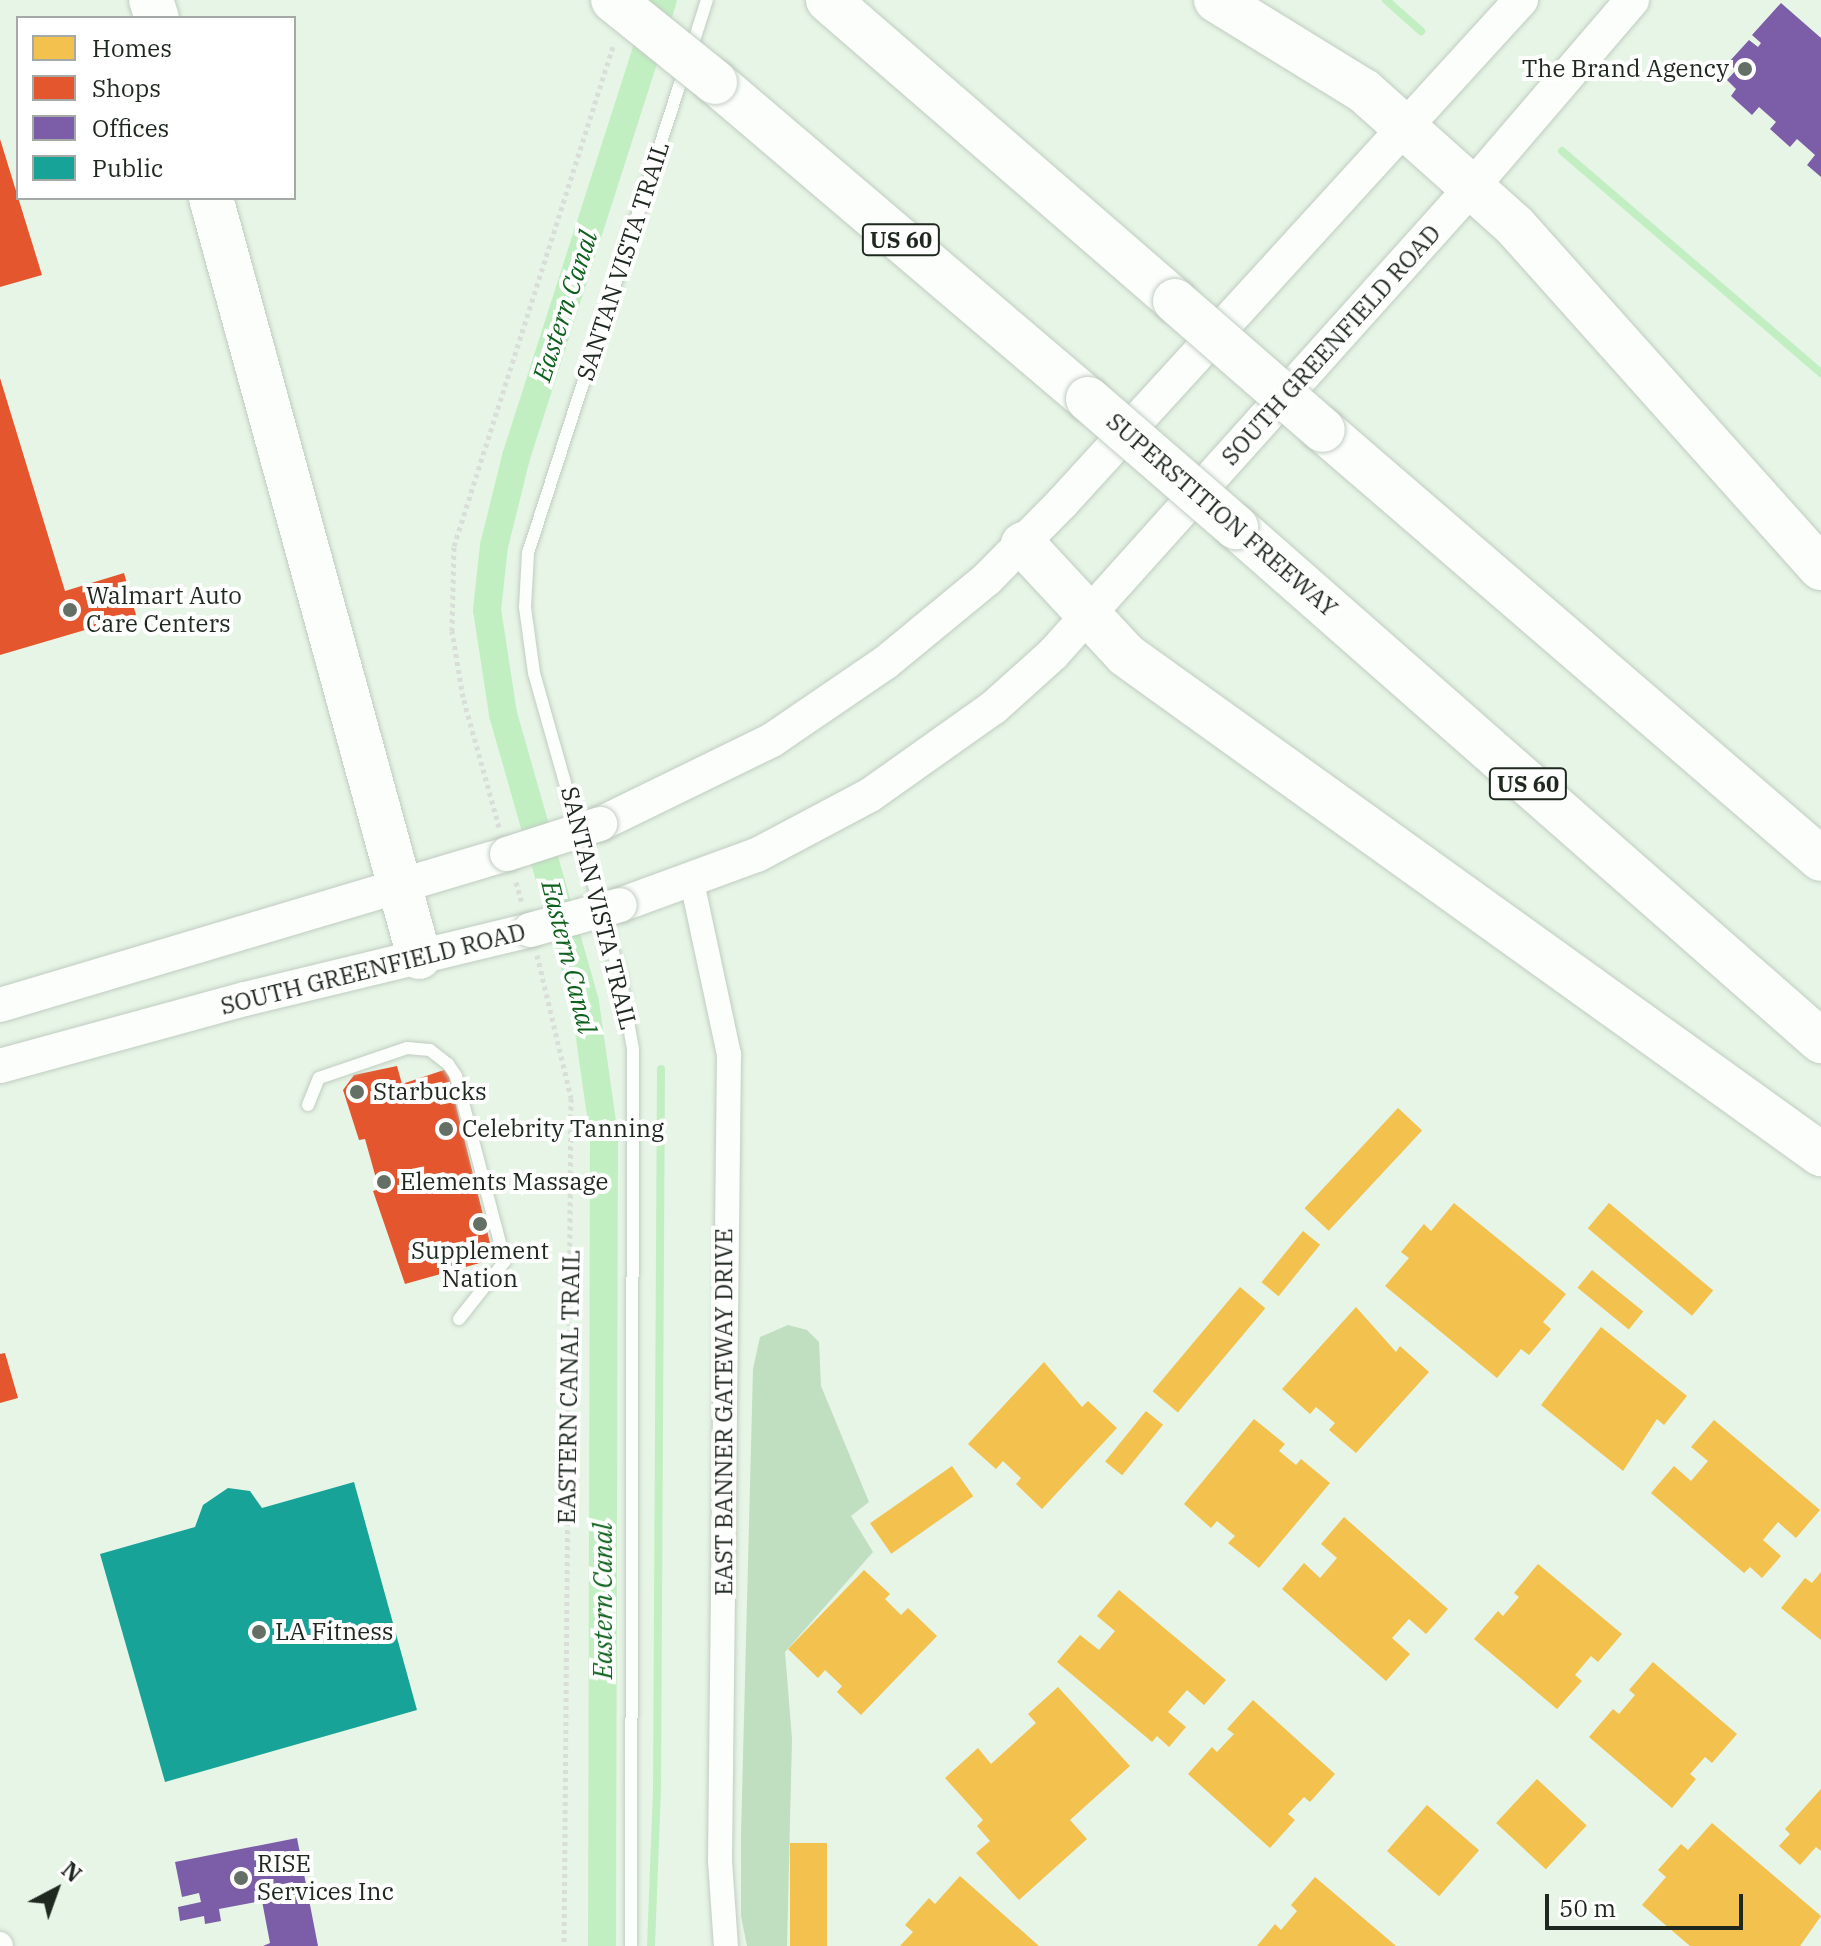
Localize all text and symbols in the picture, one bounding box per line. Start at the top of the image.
legend [16,16,296,200]
text: Homes [92,32,172,64]
place label: The Brand Agency [1522,55,1729,83]
marker: The Brand Agency [1736,60,1754,78]
text: Shops [92,72,161,104]
text: Offices [92,112,169,144]
street label: SANTAN VISTA TRAIL [571,138,675,384]
text: Public [92,152,163,184]
street label: SOUTH GREENFIELD ROAD [1215,219,1447,471]
road number: US 60 [861,222,941,258]
water label: Eastern Canal [526,227,604,385]
street label: SUPERSTITION FREEWAY [1101,407,1343,623]
place label: Walmart Auto Care Centers [86,582,242,638]
marker: Walmart Auto Care Centers [61,601,79,619]
road number: US 60 [1488,766,1568,802]
street label: SANTAN VISTA TRAIL [555,783,643,1033]
water label: Eastern Canal [535,877,603,1037]
street label: SOUTH GREENFIELD ROAD [218,917,528,1021]
place label: Starbucks [373,1078,487,1106]
marker: Starbucks [348,1083,366,1101]
place label: Celebrity Tanning [462,1115,664,1143]
marker: Celebrity Tanning [437,1120,455,1138]
place label: Elements Massage [400,1168,608,1196]
marker: Elements Massage [375,1173,393,1191]
marker: Supplement Nation [471,1215,489,1233]
street label: EAST BANNER GATEWAY DRIVE [710,1228,738,1596]
place label: Supplement Nation [411,1237,549,1293]
street label: EASTERN CANAL TRAIL [552,1250,586,1524]
water label: Eastern Canal [587,1523,619,1679]
place label: LA Fitness [275,1618,393,1646]
marker: LA Fitness [250,1623,268,1641]
north arrow [16,1850,96,1930]
place label: RISE Services Inc [257,1850,394,1906]
text: N [56,1855,88,1888]
marker: RISE Services Inc [232,1869,250,1887]
scale bar [1549,1878,1747,1928]
text: 50 m [1559,1892,1616,1924]

